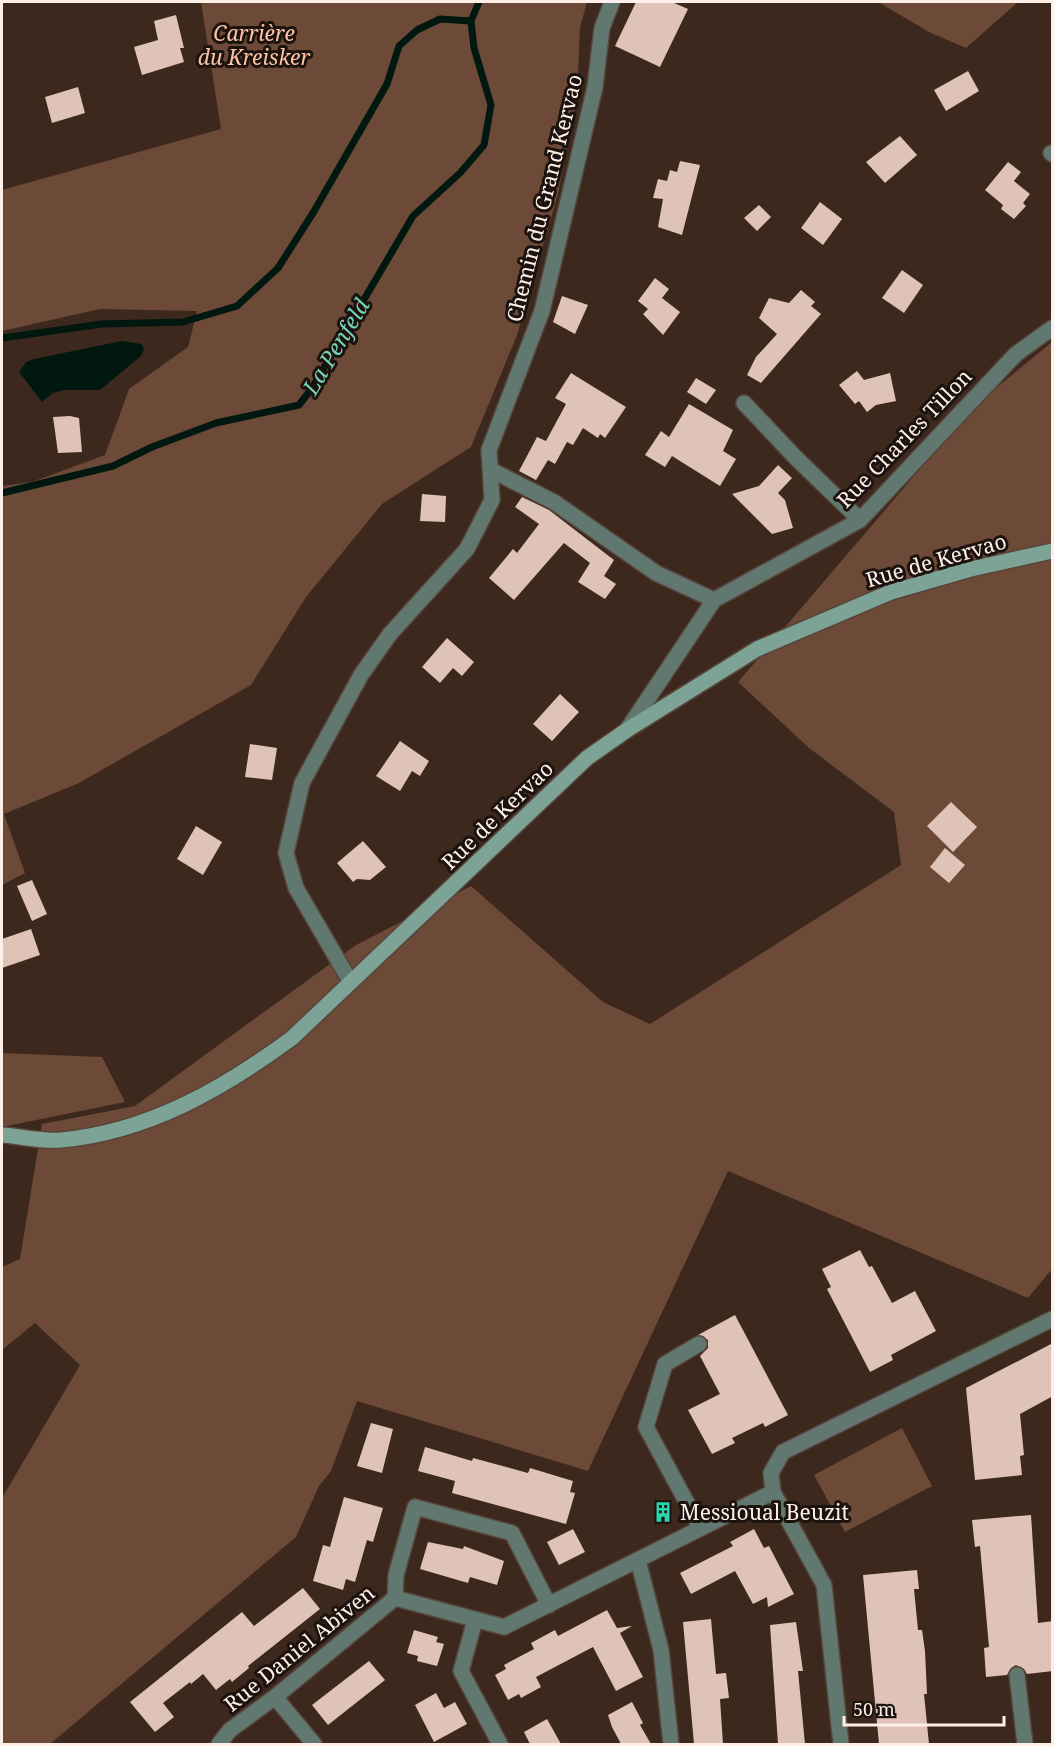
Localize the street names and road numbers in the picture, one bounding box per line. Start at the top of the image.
street label: Chemin du Grand Kervao [500,71,588,325]
street label: Rue Charles Tillon [830,363,978,513]
street label: Rue de Kervao [862,527,1010,593]
street label: Rue de Kervao [435,755,559,875]
street label: Rue Daniel Abiven [218,1579,380,1717]

